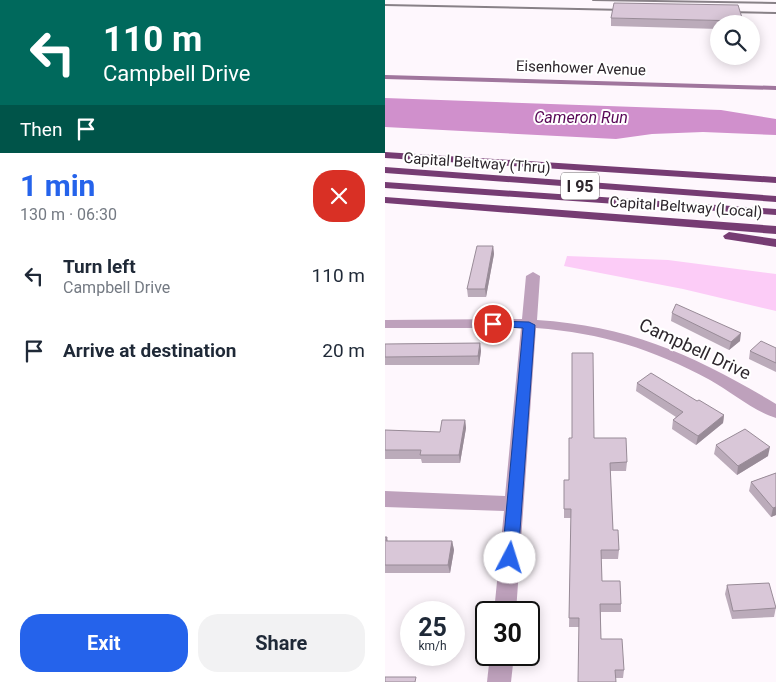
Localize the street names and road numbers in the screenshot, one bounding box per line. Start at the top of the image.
street label: Eisenhower Avenue [516,57,646,79]
street label: Capital Beltway (Thru) [403,149,551,177]
road number: I 95 [561,172,599,200]
street label: Capital Beltway (Local) [609,193,763,221]
street label: Campbell Drive [636,314,754,384]

